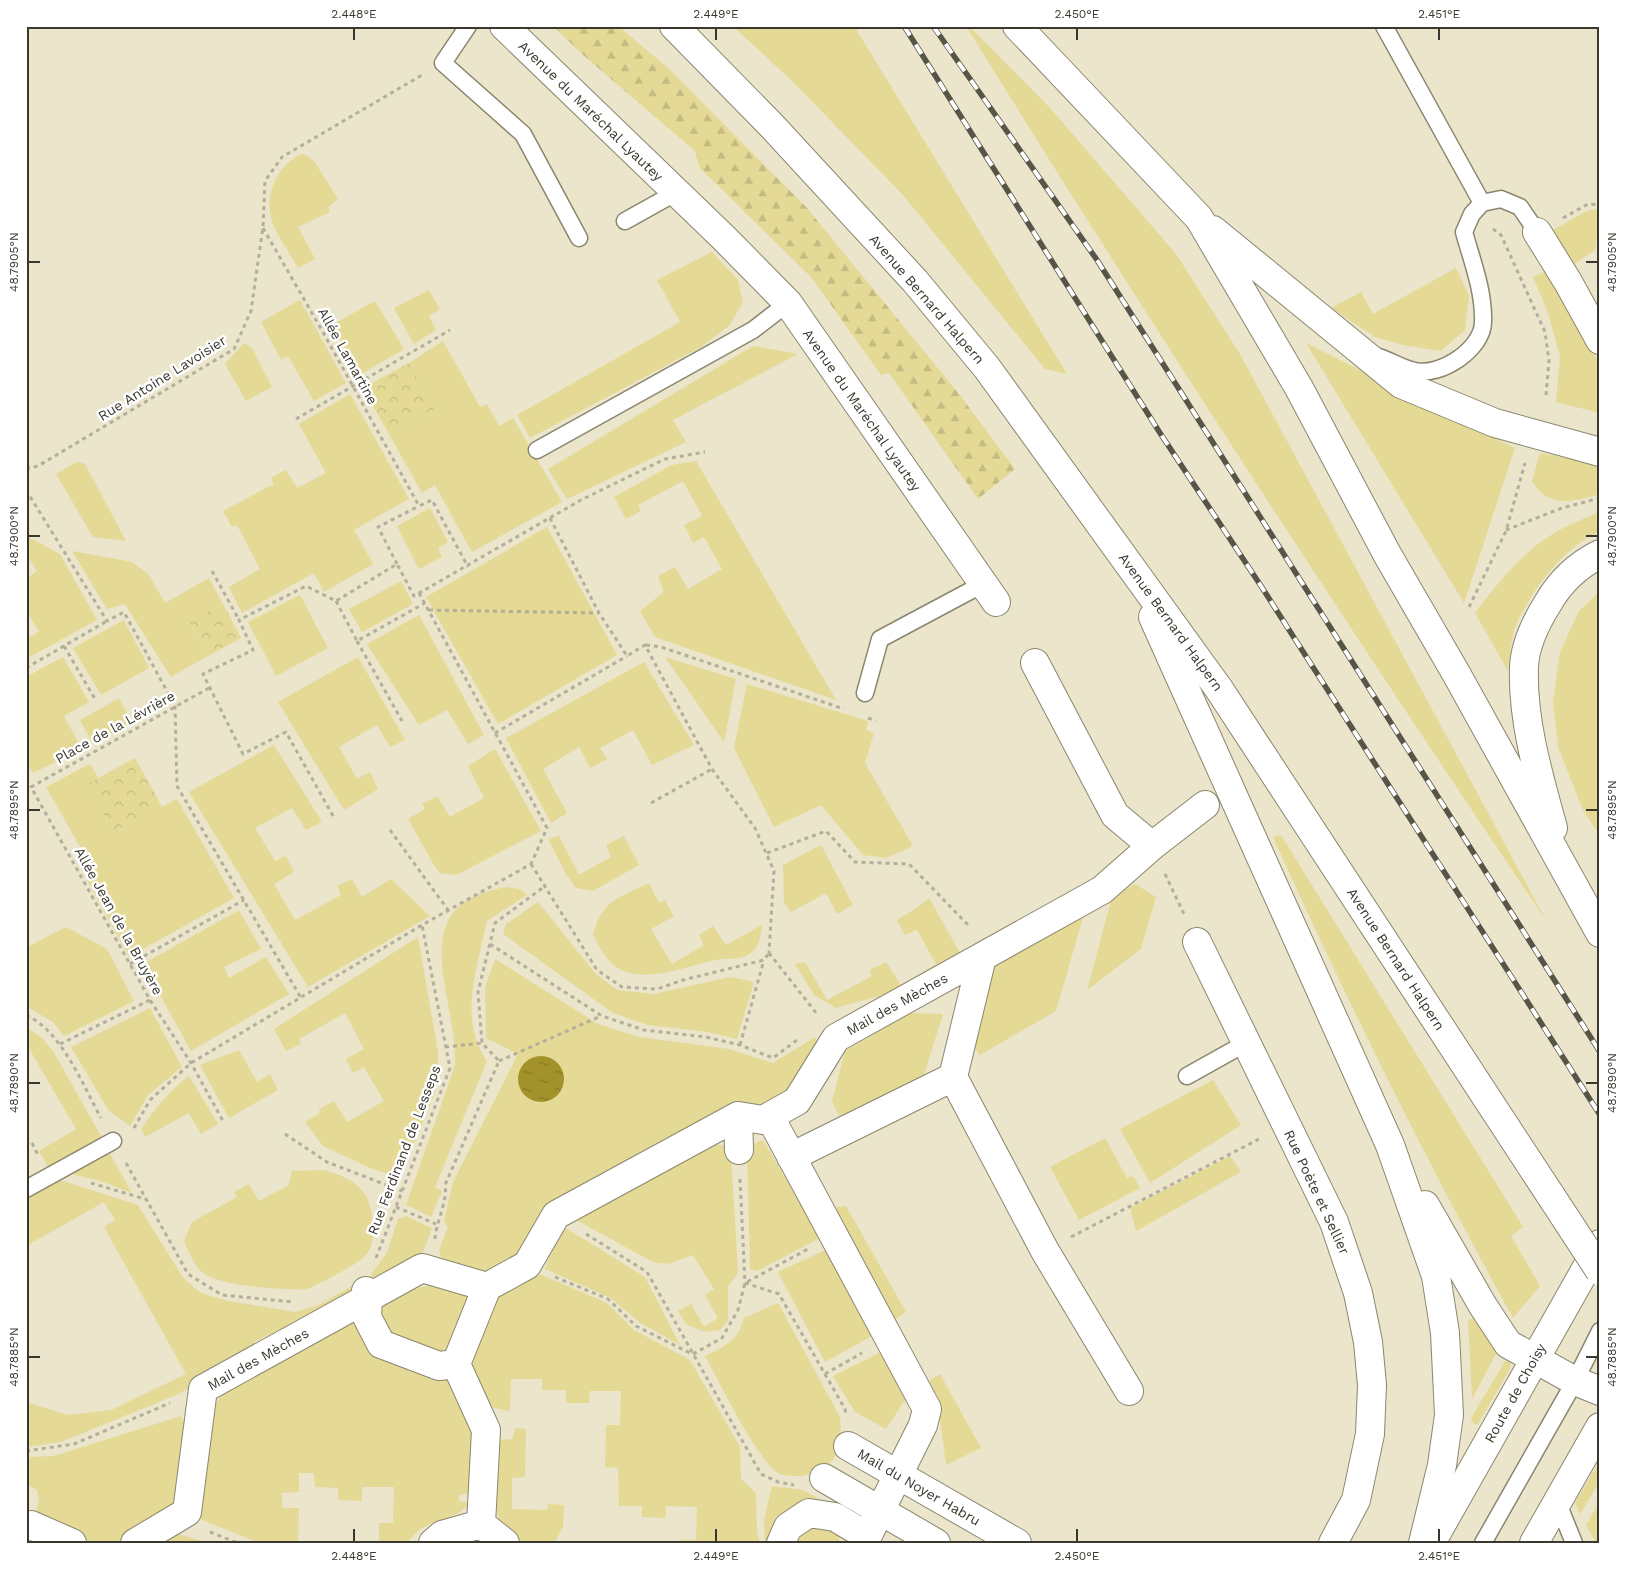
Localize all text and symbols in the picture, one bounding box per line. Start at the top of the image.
text: 2.448°E [331,7,377,21]
text: 2.449°E [693,7,739,21]
text: 2.450°E [1054,7,1100,21]
text: 2.451°E [1418,7,1460,21]
street label: Avenue du Maréchal Lyautey [516,38,667,185]
street label: Avenue Bernard Halpern [866,231,988,367]
text: 48.7905°N [7,232,21,292]
text: 48.7905°N [1605,232,1619,292]
street label: Allée Lamartine [315,305,381,407]
street label: Avenue du Maréchal Lyautey [800,326,925,495]
street label: Rue Antoine Lavoisier [95,332,229,424]
text: 48.7900°N [7,506,21,566]
text: 48.7900°N [1605,506,1619,566]
street label: Avenue Bernard Halpern [1116,550,1226,694]
street label: Place de la Lévrière [52,687,178,767]
text: 48.7895°N [7,780,21,840]
text: 48.7895°N [1605,780,1619,840]
street label: Allée Jean de la Bruyère [72,844,166,998]
street label: Avenue Bernard Halpern [1344,885,1448,1033]
street label: Mail des Mèches [844,970,950,1038]
text: 48.7890°N [7,1053,21,1113]
text: 48.7890°N [1605,1053,1619,1113]
street label: Rue Ferdinand de Lesseps [364,1063,444,1237]
street label: Rue Poète et Sellier [1281,1127,1353,1257]
street label: Mail des Mèches [205,1325,311,1393]
text: 48.7885°N [7,1327,21,1387]
text: 48.7885°N [1605,1327,1619,1387]
street label: Route de Choisy [1481,1340,1549,1445]
street label: Mail du Noyer Habru [855,1445,983,1529]
text: 2.448°E [331,1549,377,1563]
text: 2.449°E [693,1549,739,1563]
text: 2.450°E [1054,1549,1100,1563]
text: 2.451°E [1418,1549,1460,1563]

